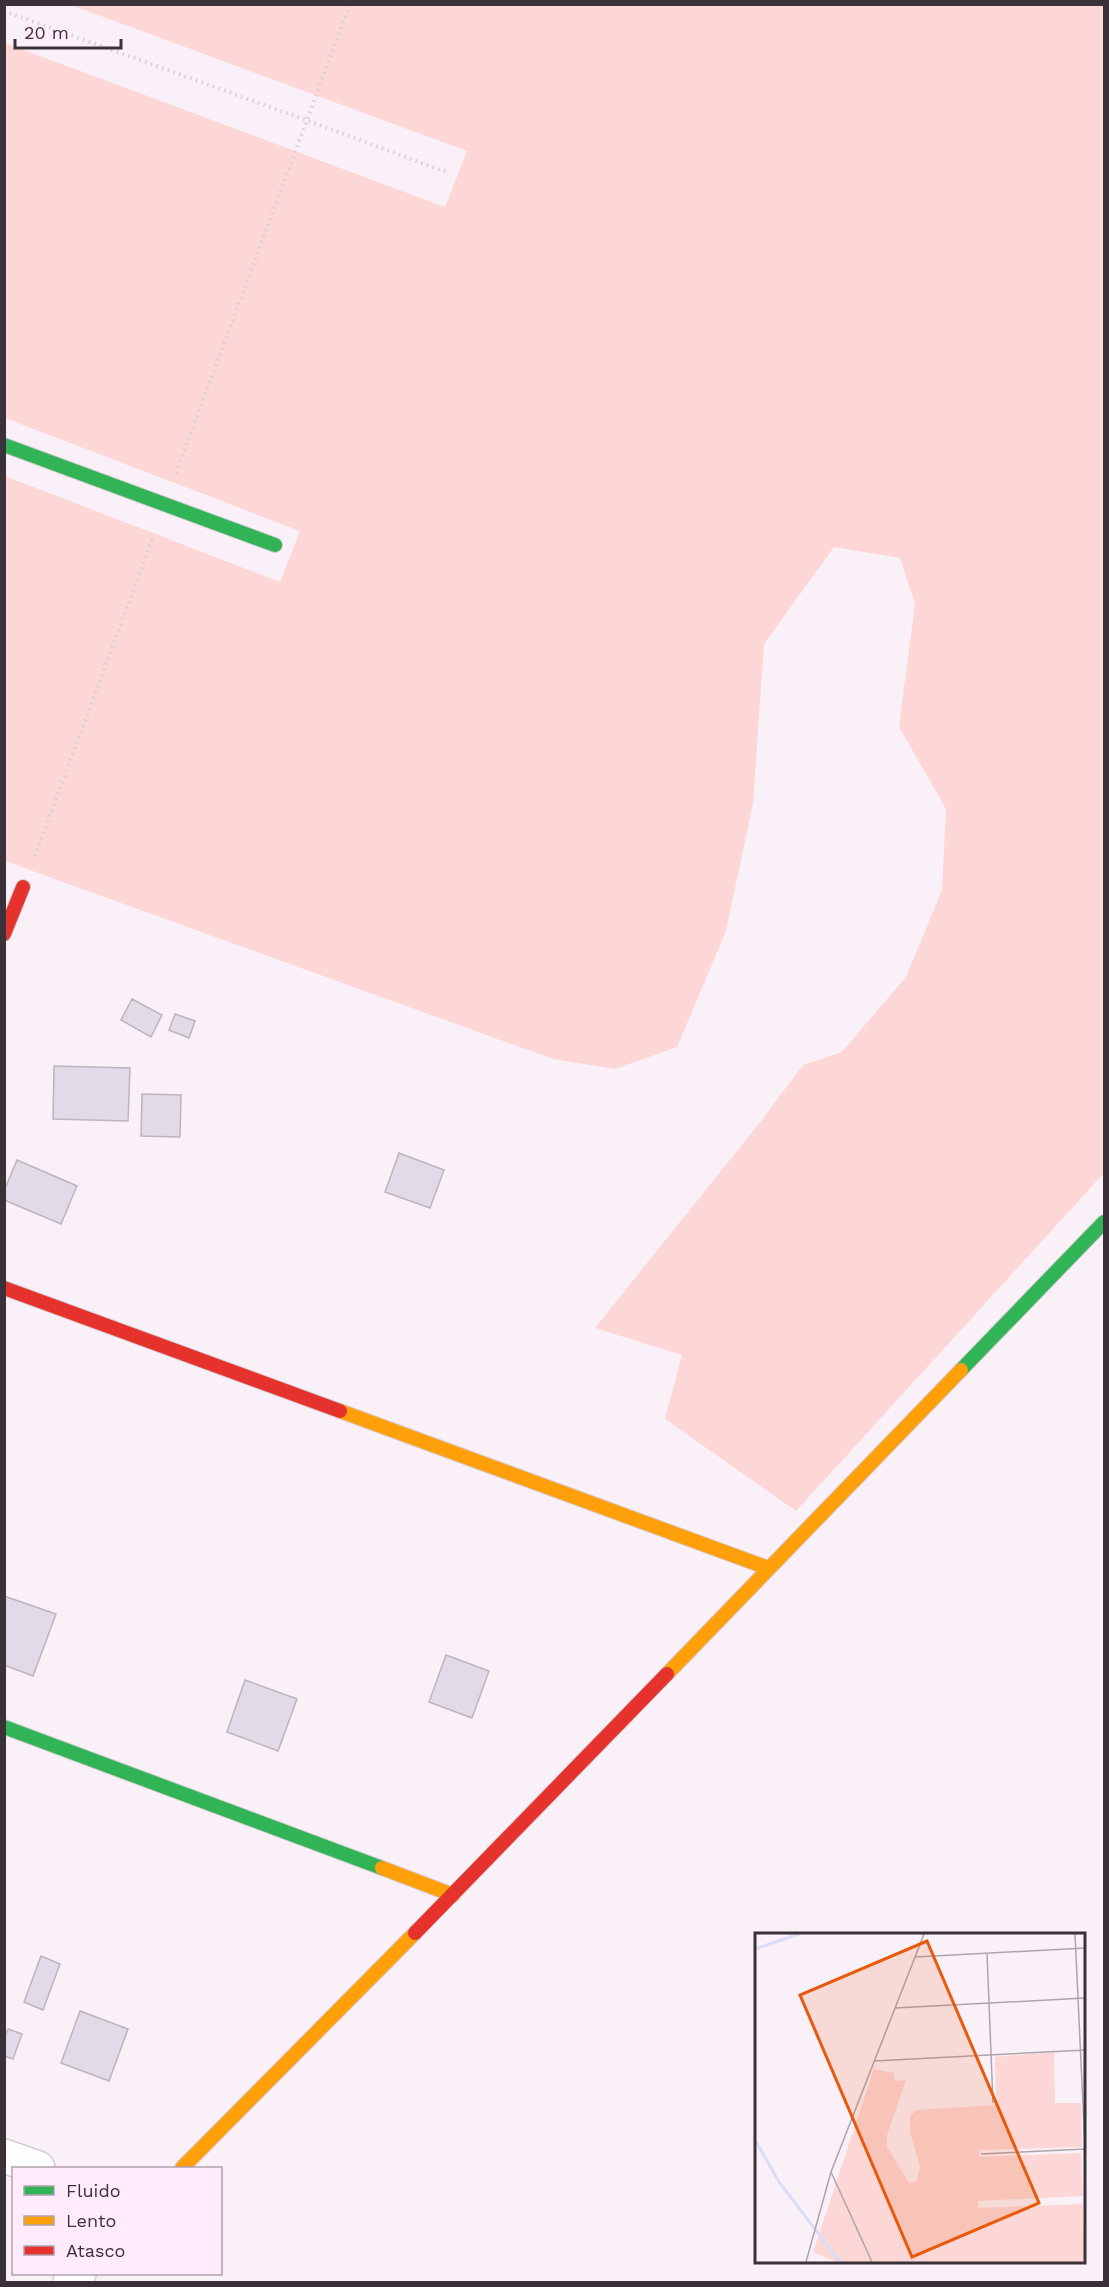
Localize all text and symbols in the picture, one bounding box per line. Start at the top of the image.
scale bar [15,12,122,50]
text: 20 m [24,22,69,43]
inset map [755,1933,1085,2263]
legend [12,2167,222,2275]
text: Fluido [66,2180,120,2201]
text: Lento [66,2210,116,2231]
text: Atasco [66,2240,125,2261]

